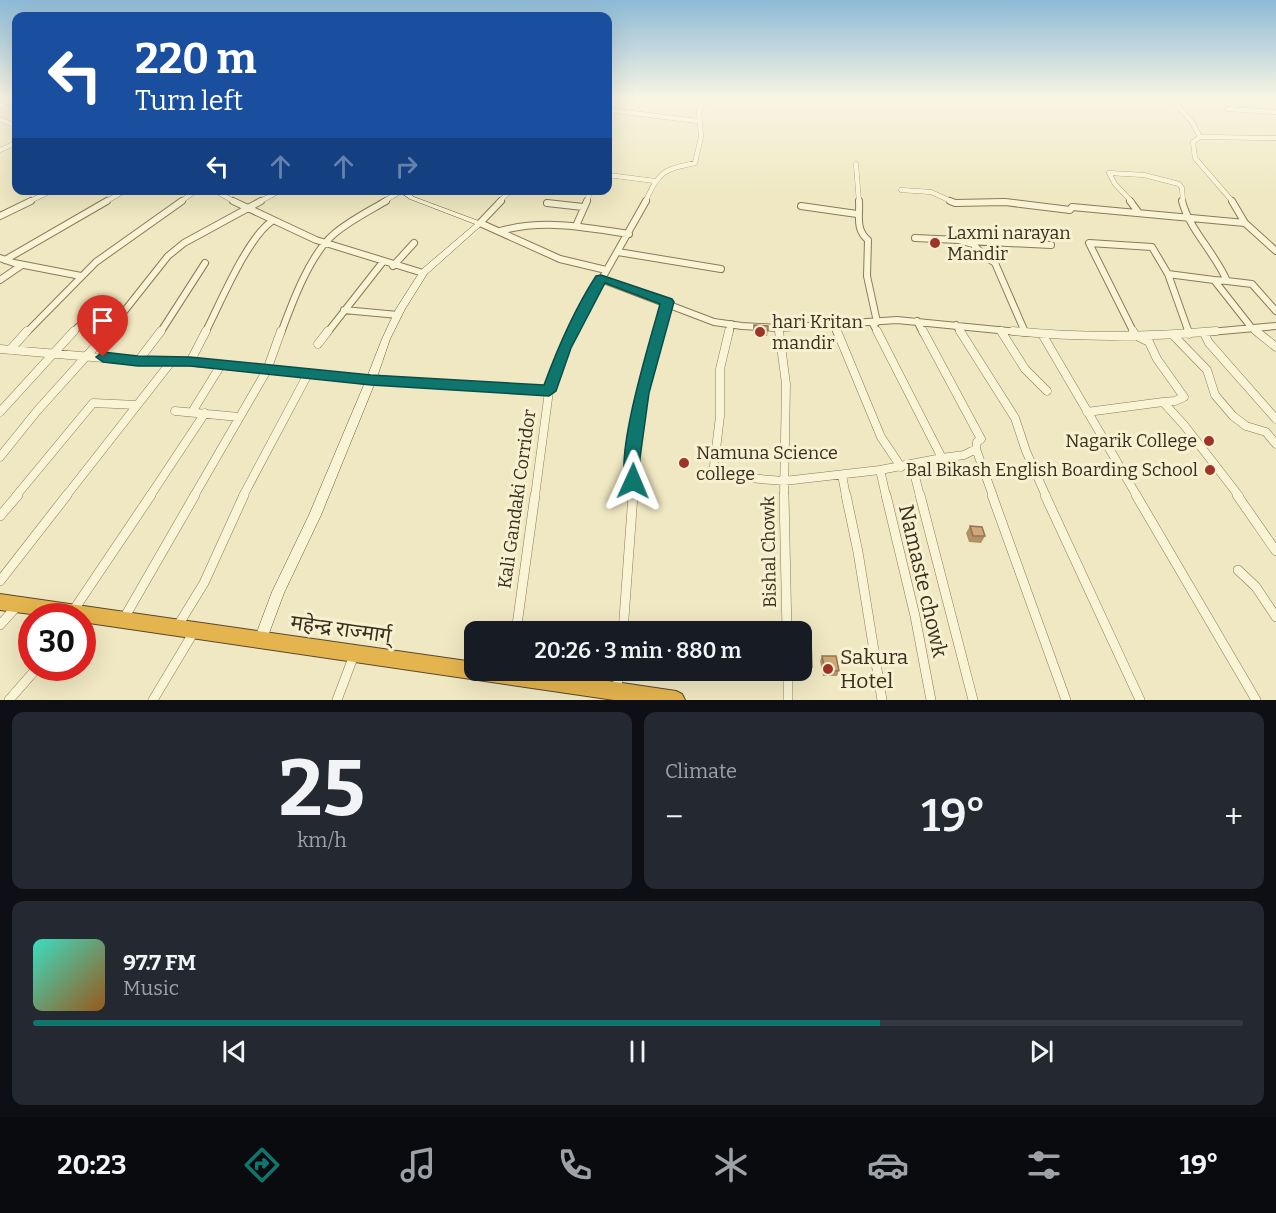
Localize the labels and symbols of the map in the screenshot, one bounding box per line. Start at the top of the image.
place label: Laxmi narayan Mandir [947,222,1071,265]
marker: Laxmi narayan Mandir [928,236,942,250]
pin [77,295,128,357]
place label: hari Kritan mandir [772,311,863,354]
marker: hari Kritan mandir [753,325,767,339]
street label: Kali Gandaki Corridor [494,408,540,590]
place label: Nagarik College [1065,430,1197,452]
marker: Nagarik College [1202,434,1216,448]
place label: Namuna Science college [696,442,838,485]
position arrow [601,449,665,513]
marker: Namuna Science college [677,456,691,470]
place label: Bal Bikash English Boarding School [906,459,1198,481]
marker: Bal Bikash English Boarding School [1203,463,1217,477]
street label: Bishal Chowk [757,495,781,608]
street label: Namaste chowk [893,502,953,660]
speed limit sign: 30 [18,603,96,681]
street label: महेन्द्र राज्मार्ग् [289,609,396,649]
place label: Sakura Hotel [840,644,909,694]
marker: Sakura Hotel [821,662,835,676]

